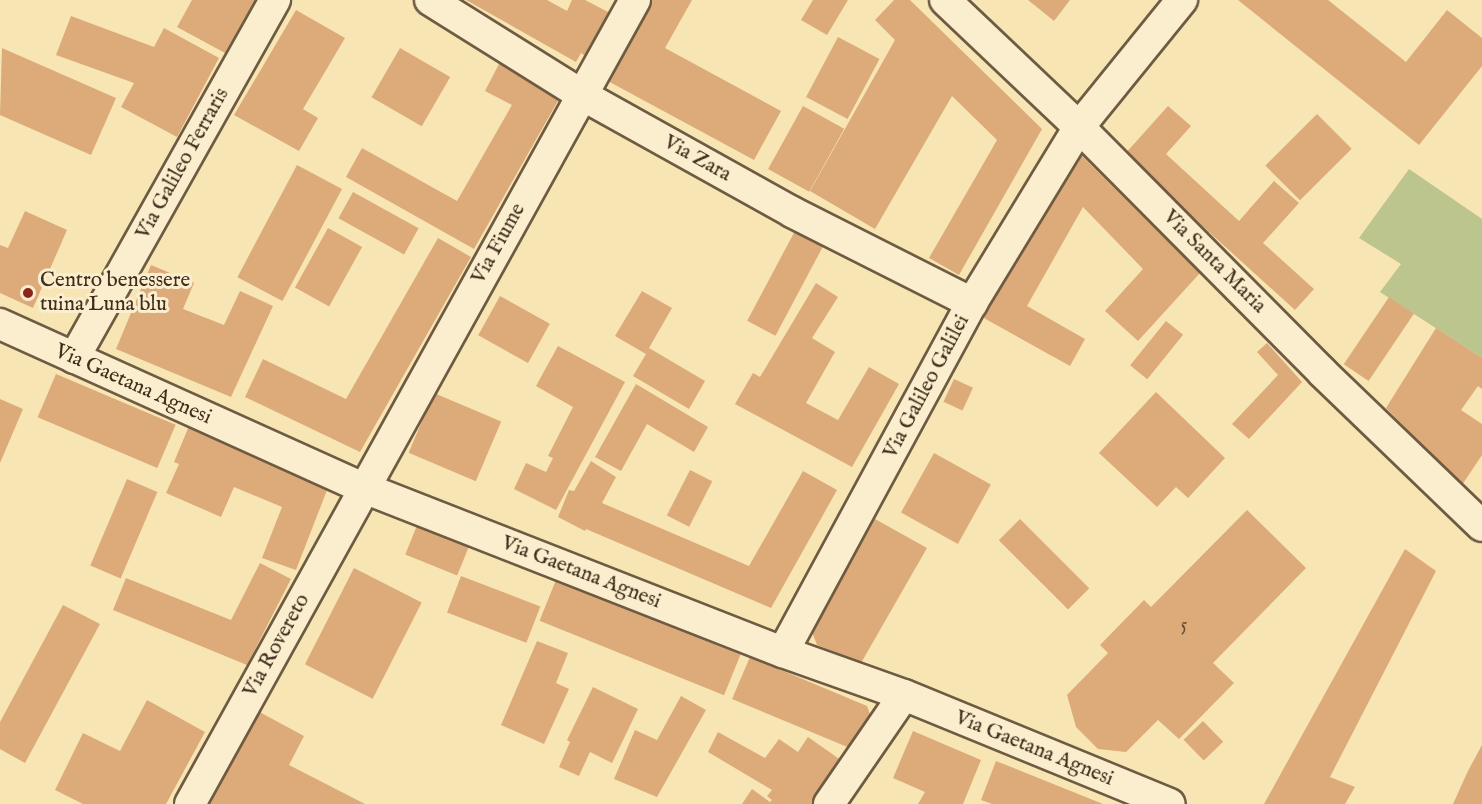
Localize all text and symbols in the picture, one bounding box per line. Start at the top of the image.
street label: Via Galileo Ferraris [131,84,235,244]
street label: Via Zara [659,130,735,188]
street label: Via Fiume [467,199,531,289]
street label: Via Santa Maria [1157,205,1271,319]
place label: Centro benessere tuina Luna blu [40,268,190,318]
marker: Centro benessere tuina Luna blu [21,286,35,300]
street label: Via Galileo Galilei [878,311,976,463]
street label: Via Gaetana Agnesi [51,339,215,431]
street label: Via Gaetana Agnesi [498,531,664,615]
street label: Via Rovereto [238,590,316,702]
house number: 5 [1181,615,1187,637]
street label: Via Gaetana Agnesi [951,706,1117,792]

